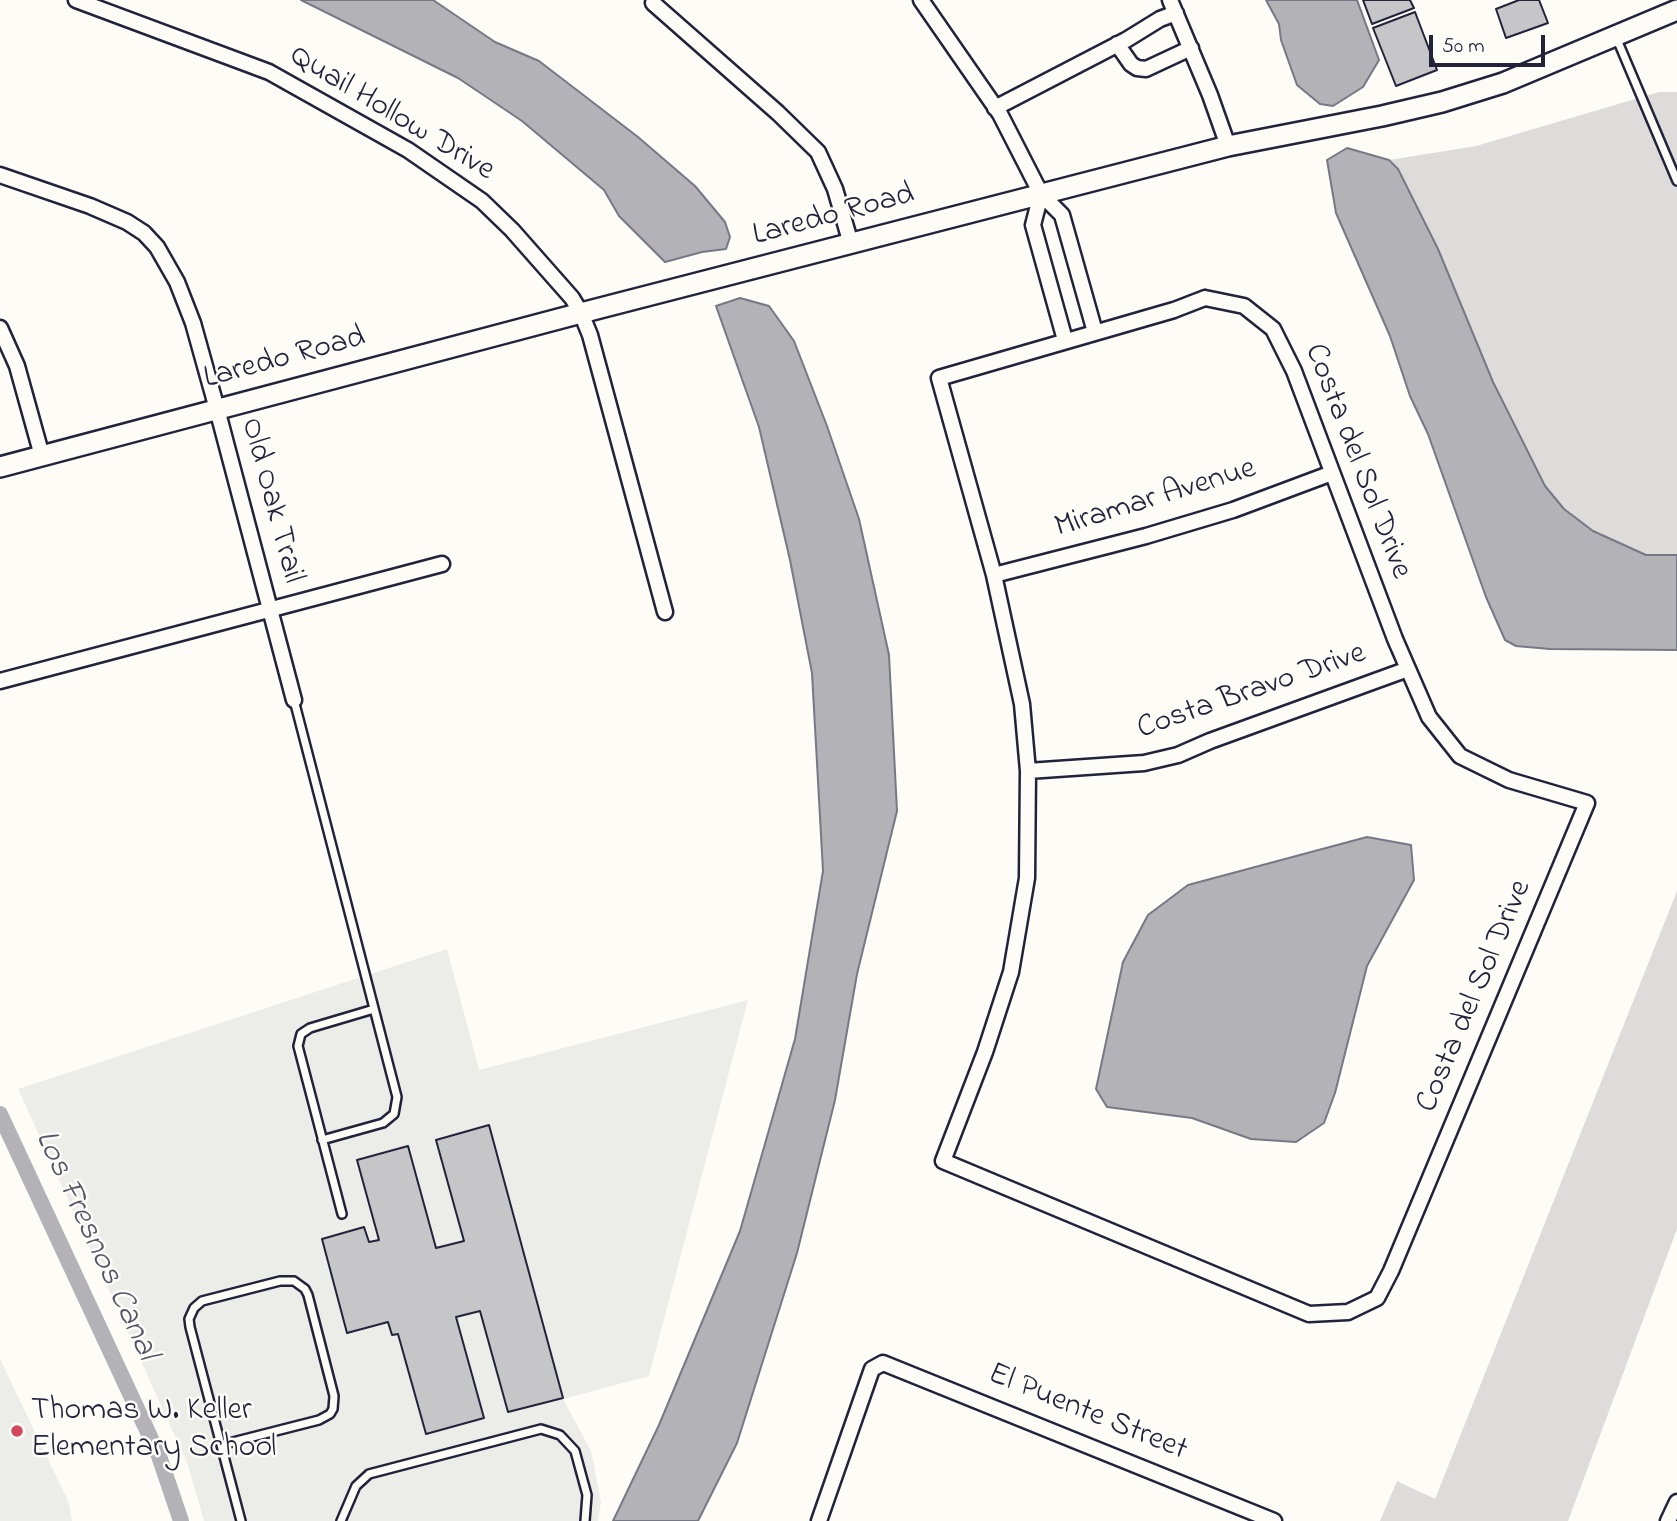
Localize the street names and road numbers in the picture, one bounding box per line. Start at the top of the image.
street label: Quail Hollow Drive [281,39,501,191]
street label: Laredo Road [749,177,919,257]
street label: Laredo Road [200,320,370,400]
street label: Costa del Sol Drive [1294,339,1418,585]
street label: Old Oak Trail [230,414,310,588]
street label: Miramar Avenue [1051,451,1261,549]
street label: Costa Bravo Drive [1133,636,1371,750]
street label: Costa del Sol Drive [1410,875,1542,1119]
street label: El Puente Street [982,1357,1192,1471]

